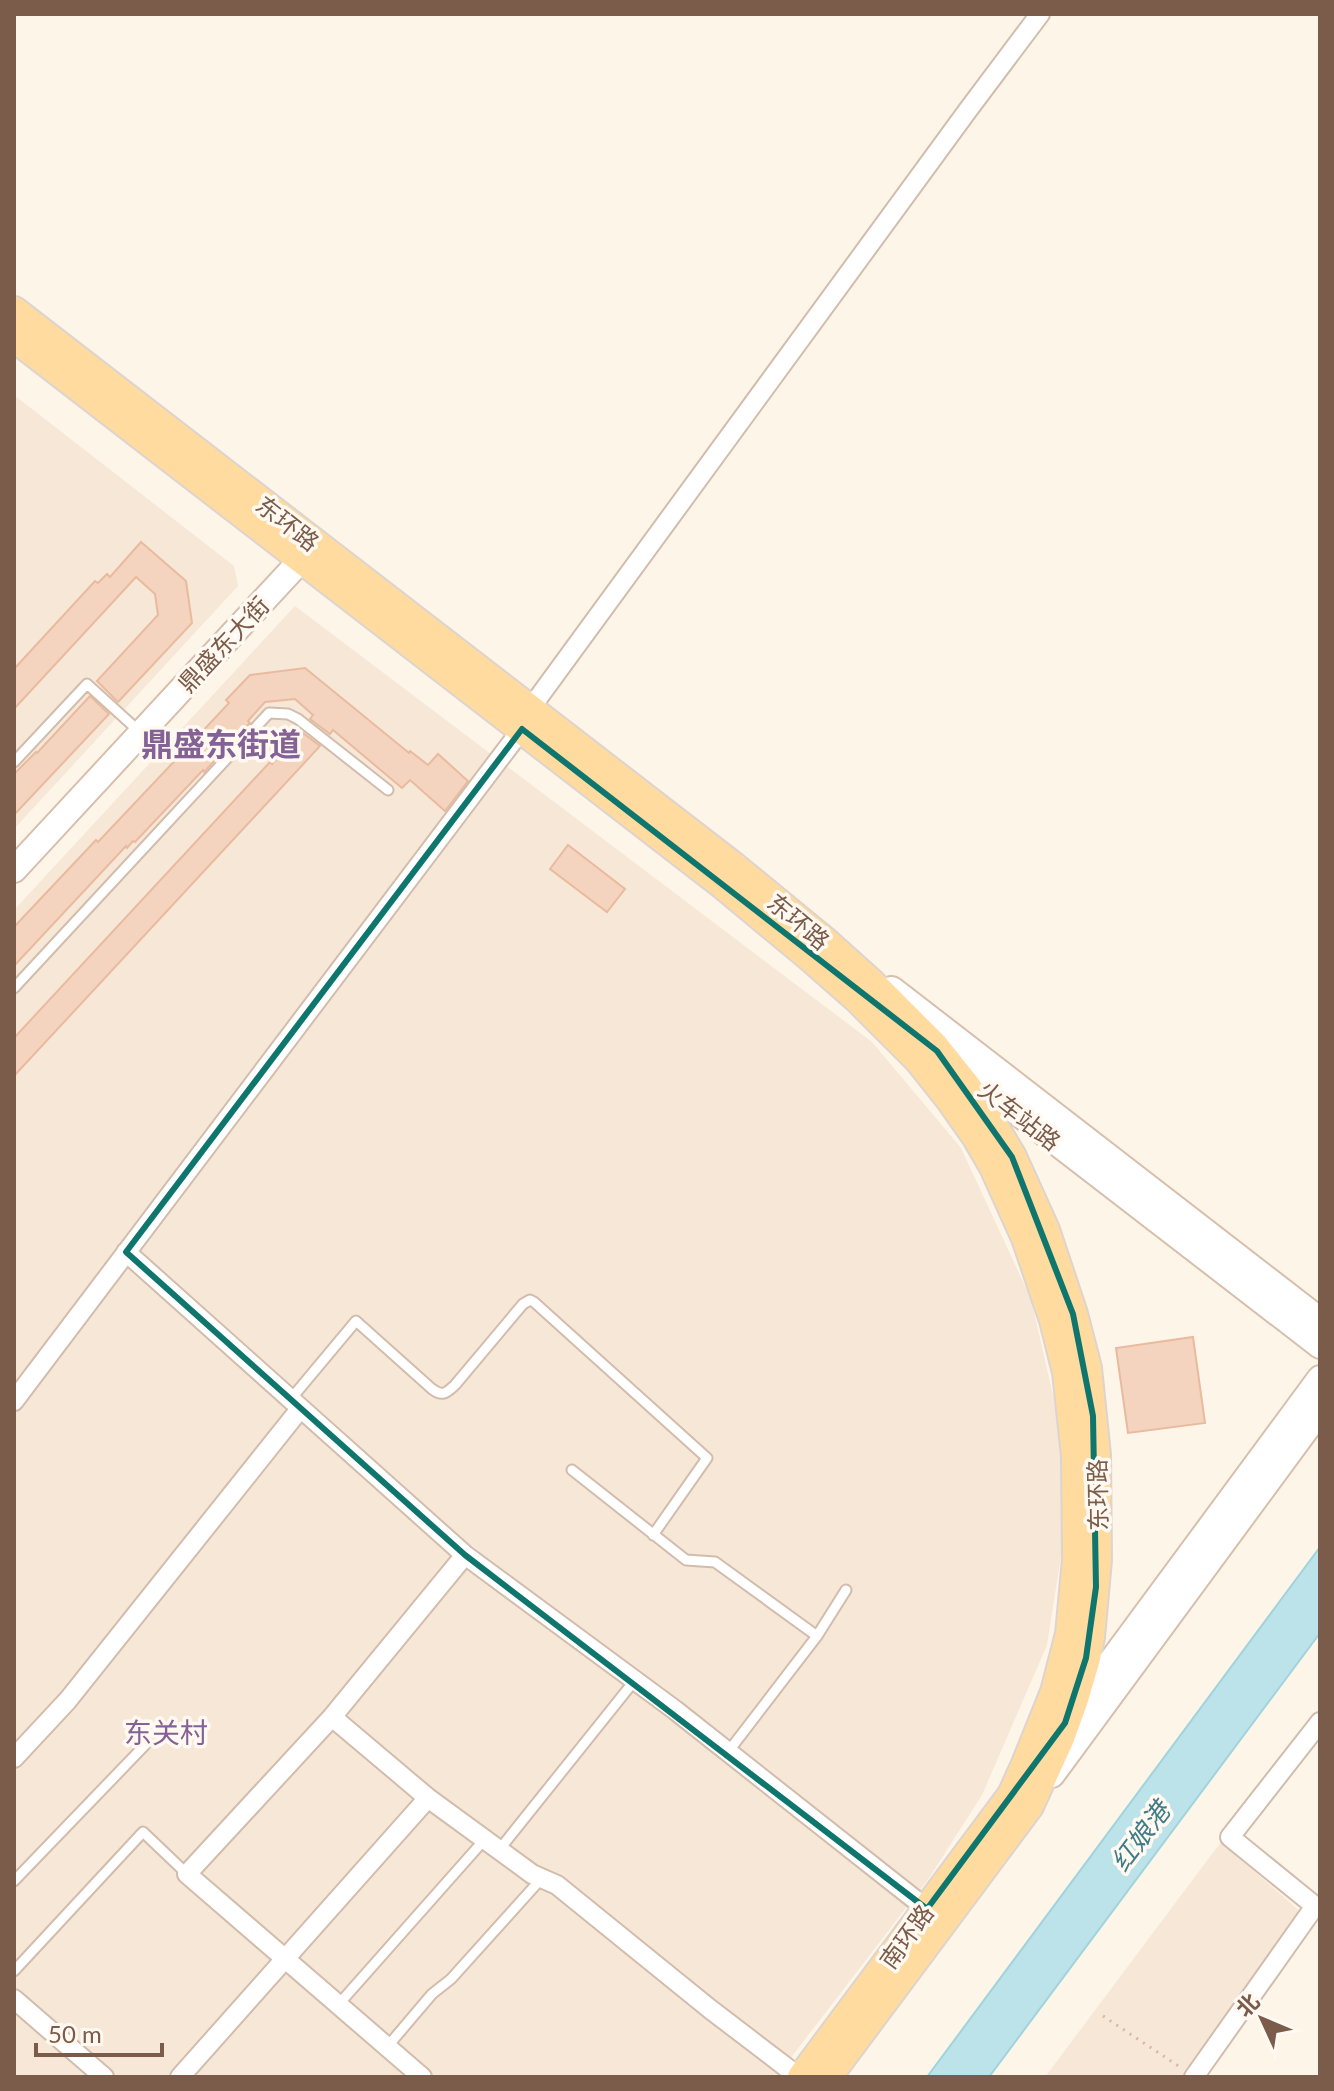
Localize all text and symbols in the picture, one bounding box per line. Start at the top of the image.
street label: 东环路 [251,489,325,557]
street label: 鼎盛东大街 [171,590,275,698]
district label: 鼎盛东街道 [141,724,301,763]
street label: 东环路 [762,887,836,955]
street label: 火车站路 [973,1074,1067,1156]
street label: 东环路 [1082,1459,1112,1531]
district label: 东关村 [124,1715,208,1749]
water label: 红娘港 [1104,1792,1179,1877]
street label: 南环路 [873,1898,939,1974]
north arrow [1222,1979,1302,2059]
text: 北 [1230,1987,1265,2022]
scale bar [36,2007,162,2057]
text: 50 m [48,2019,102,2048]

